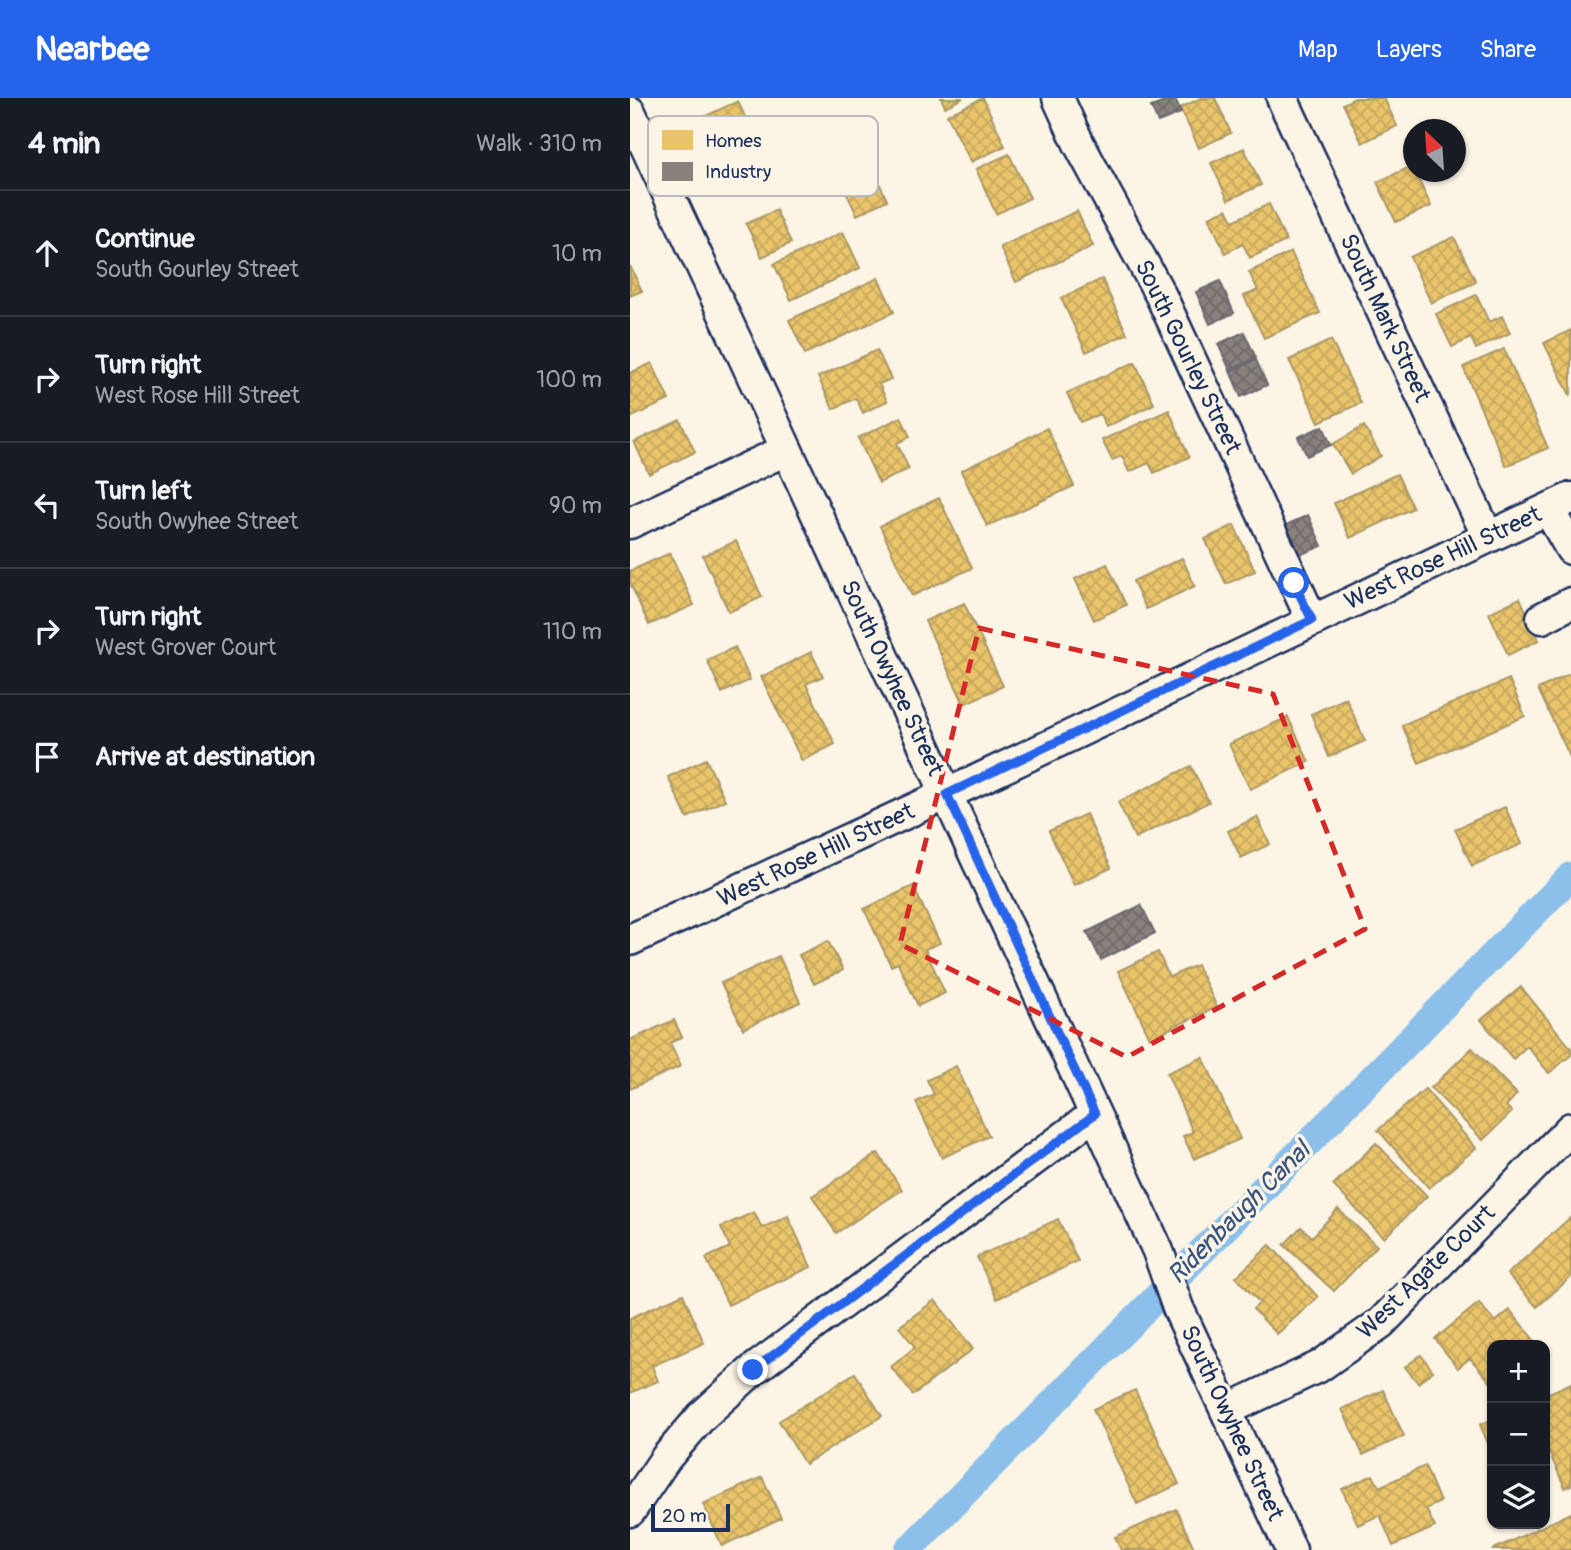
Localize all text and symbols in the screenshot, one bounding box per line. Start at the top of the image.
text: Nearbee [35,29,149,70]
text: Map [1298,35,1338,64]
text: Layers [1376,35,1442,64]
text: Share [1480,35,1536,64]
legend [648,116,878,196]
north arrow [1403,119,1466,182]
text: 4 min [28,125,101,162]
text: Walk · 310 m [476,129,602,158]
text: Homes [705,129,762,153]
text: Industry [705,160,771,184]
text: Continue [95,223,195,255]
street label: South Mark Street [1333,229,1437,407]
icon: ahead [28,234,66,272]
text: 10 m [552,239,602,268]
text: South Gourley Street [95,255,299,284]
street label: South Gourley Street [1128,255,1248,459]
text: Turn right [95,349,201,381]
icon: right [28,360,66,398]
text: 100 m [536,365,602,394]
text: West Rose Hill Street [95,381,300,410]
text: Turn left [95,475,191,507]
icon: left [28,486,66,524]
text: 90 m [549,491,602,520]
street label: West Rose Hill Street [1340,500,1546,616]
text: South Owyhee Street [95,507,298,536]
route start [1278,567,1309,598]
street label: South Owyhee Street [834,576,950,780]
text: Turn right [95,601,201,633]
icon: right [28,612,66,650]
text: 110 m [543,617,602,646]
text: West Grover Court [95,633,276,662]
icon: arrive [28,738,66,776]
text: Arrive at destination [95,741,315,773]
street label: West Rose Hill Street [713,797,919,913]
water label: Ridenbaugh Canal [1161,1133,1319,1291]
street label: West Agate Court [1351,1199,1501,1345]
street label: South Owyhee Street [1174,1321,1290,1525]
map controls [1487,1340,1550,1529]
button: + [1487,1340,1550,1403]
route end [737,1354,768,1385]
button: − [1487,1403,1550,1466]
button: layers [1487,1466,1550,1529]
scale bar [651,1501,730,1533]
text: 20 m [662,1504,707,1528]

